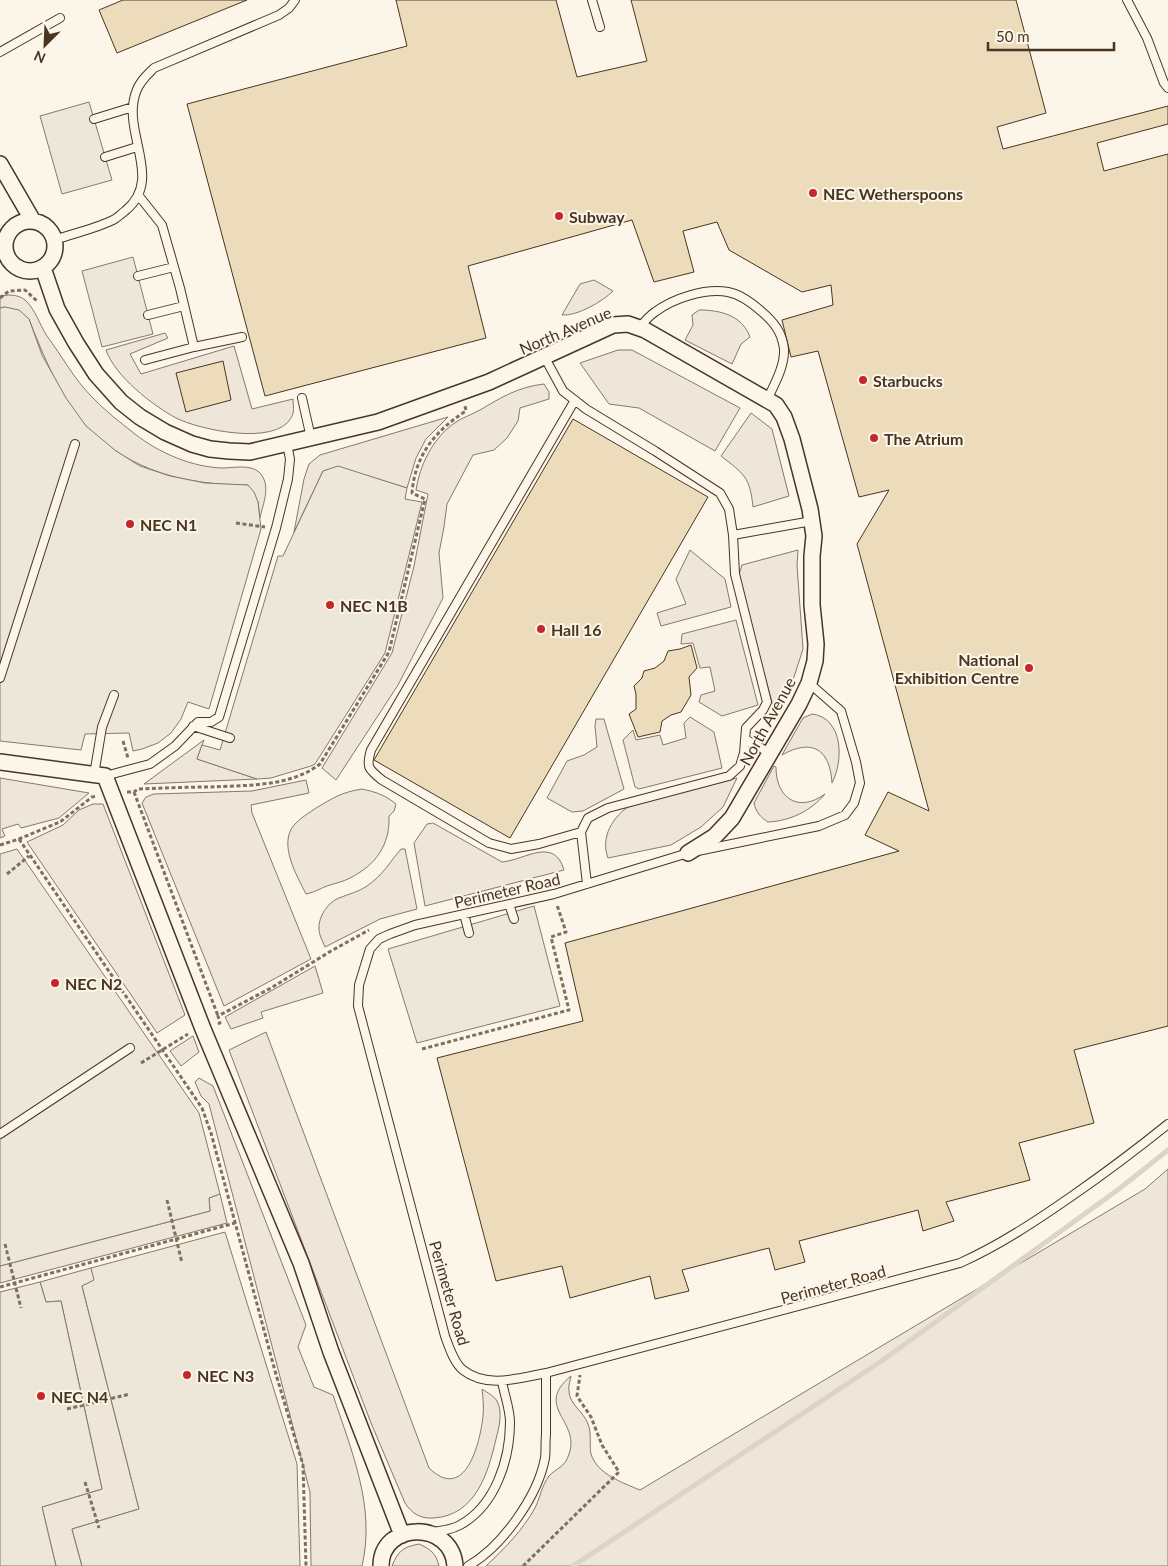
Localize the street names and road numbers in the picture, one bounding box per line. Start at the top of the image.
street label: North Avenue [516,302,614,358]
street label: North Avenue [735,674,799,768]
street label: Perimeter Road [452,869,562,911]
street label: Perimeter Road [426,1238,474,1348]
street label: Perimeter Road [778,1261,888,1307]

